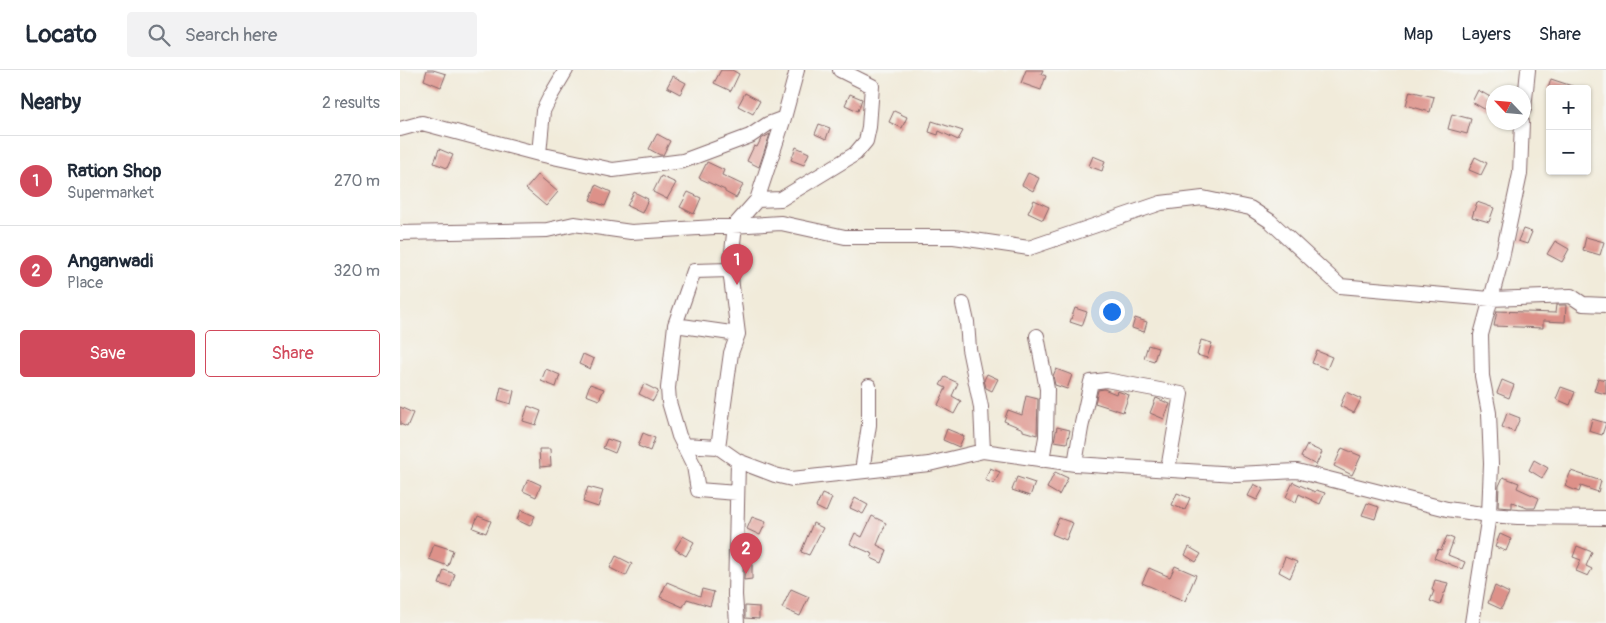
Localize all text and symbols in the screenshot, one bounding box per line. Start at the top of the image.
search box [127,12,477,57]
text: Locato [25,20,97,49]
icon: search [145,21,173,49]
text: Search here [185,23,277,47]
text: Map [1404,23,1433,46]
text: Layers [1461,23,1511,46]
text: Share [1539,23,1581,46]
north arrow [1486,85,1531,130]
map controls [1546,85,1591,175]
button: + [1546,85,1591,130]
text: Nearby [20,89,81,116]
text: 2 results [322,93,380,113]
button: − [1546,130,1591,175]
text: Ration Shop [67,159,162,183]
text: 1 [33,171,39,191]
text: 270 m [334,171,380,191]
text: Supermarket [67,183,154,203]
pin: 1 [721,244,753,285]
text: Anganwadi [67,249,153,273]
text: 2 [32,261,40,281]
text: 320 m [334,261,380,281]
text: Place [67,273,103,293]
your location [1099,299,1125,325]
button: Save [20,330,195,377]
button: Share [205,330,380,377]
pin: 2 [730,533,762,574]

